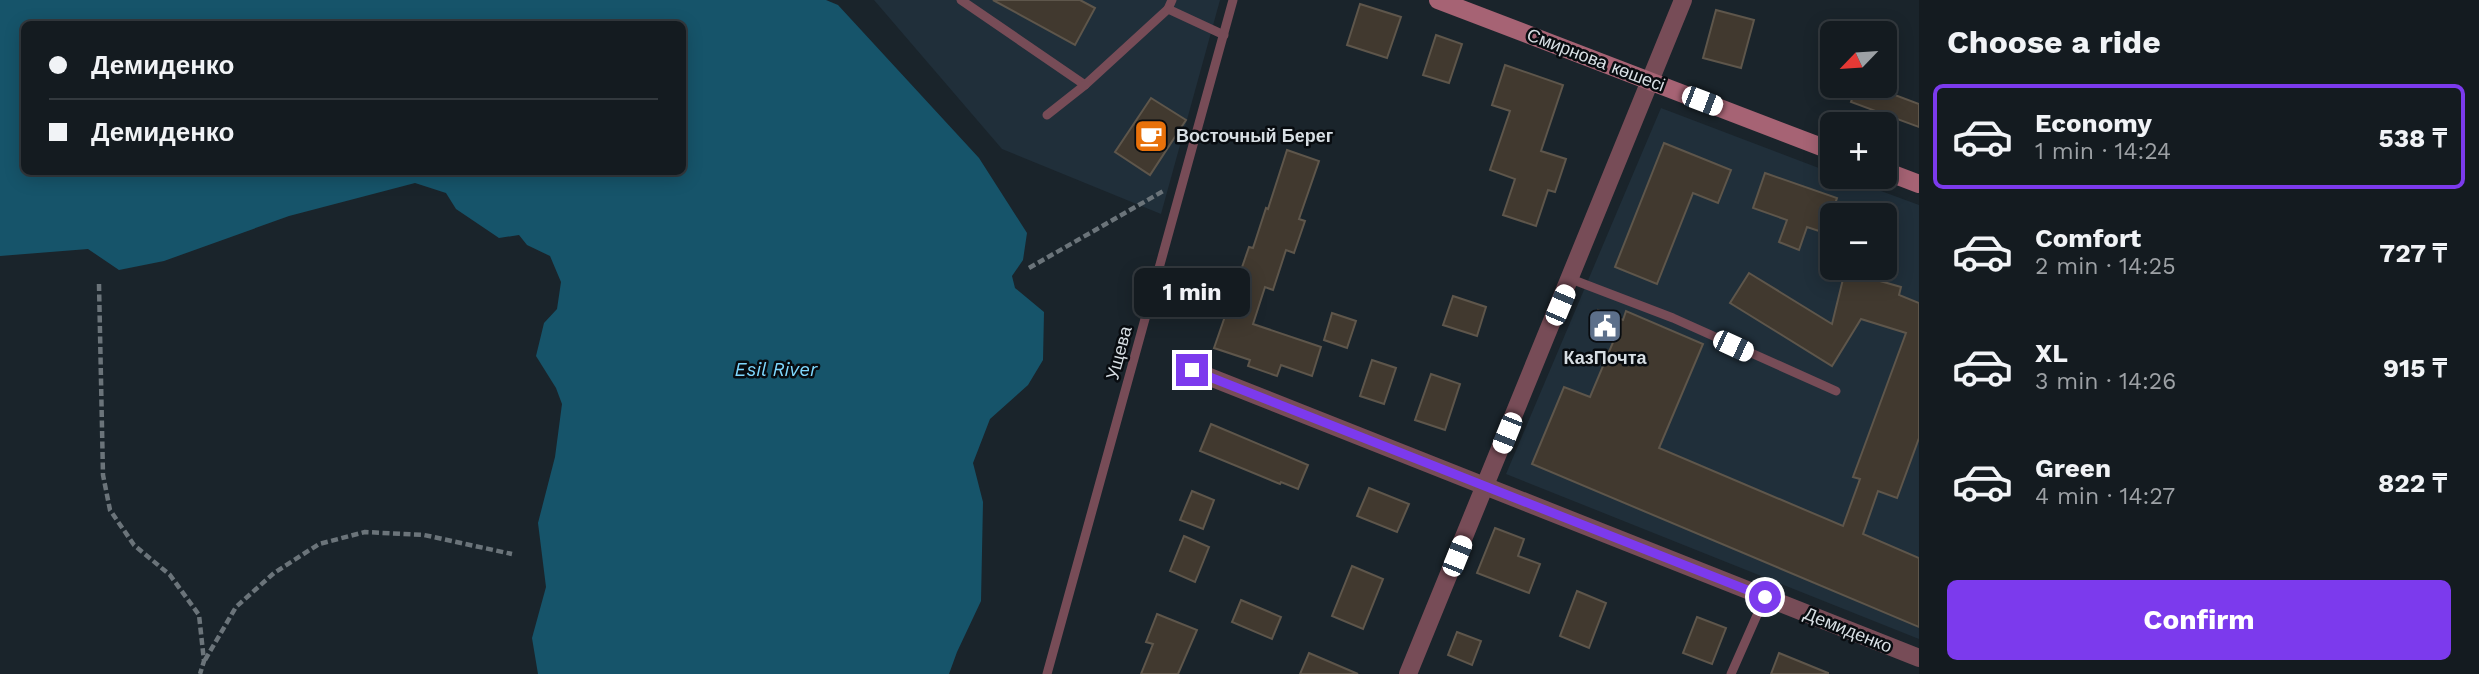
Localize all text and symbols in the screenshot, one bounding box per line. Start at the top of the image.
north arrow [1820,21,1897,98]
map controls [1820,21,1897,280]
text: Choose a ride [1947,23,2161,61]
street label: Смирнова көшесі [1524,24,1668,96]
text: Демиденко [91,50,234,80]
car [1679,84,1726,118]
icon: car [1951,105,2014,168]
text: Economy [2035,108,2152,138]
button: + [1820,112,1897,189]
text: Демиденко [91,117,234,147]
cafe icon: Восточный Берег [1132,117,1170,155]
text: 538 ₸ [2378,123,2447,153]
place label: Восточный Берег [1176,125,1334,146]
text: 1 min · 14:24 [2035,138,2171,165]
button: − [1820,203,1897,280]
icon: car [1951,220,2014,283]
text: Comfort [2035,223,2141,253]
text: 727 ₸ [2379,238,2447,268]
text: 2 min · 14:25 [2035,253,2176,280]
callout: 1 min [1134,268,1250,318]
text: 1 min [1162,279,1222,306]
car [1543,282,1578,328]
public building icon: КазПочта [1586,307,1624,345]
street label: Ущева [1101,323,1136,382]
car [1710,328,1757,364]
icon: car [1951,335,2014,398]
text: XL [2035,338,2068,368]
place label: КазПочта [1563,347,1648,368]
text: 915 ₸ [2383,353,2447,383]
route end [1176,354,1208,386]
water label: Esil River [735,358,818,381]
text: 3 min · 14:26 [2035,368,2176,395]
car [1490,410,1525,456]
icon: car [1951,450,2014,513]
text: Green [2035,453,2111,483]
text: 822 ₸ [2378,468,2447,498]
text: 4 min · 14:27 [2035,483,2175,510]
car [1440,533,1475,579]
button: Confirm [1947,580,2451,660]
route start [1749,581,1781,613]
street label: Демиденко [1801,602,1895,657]

